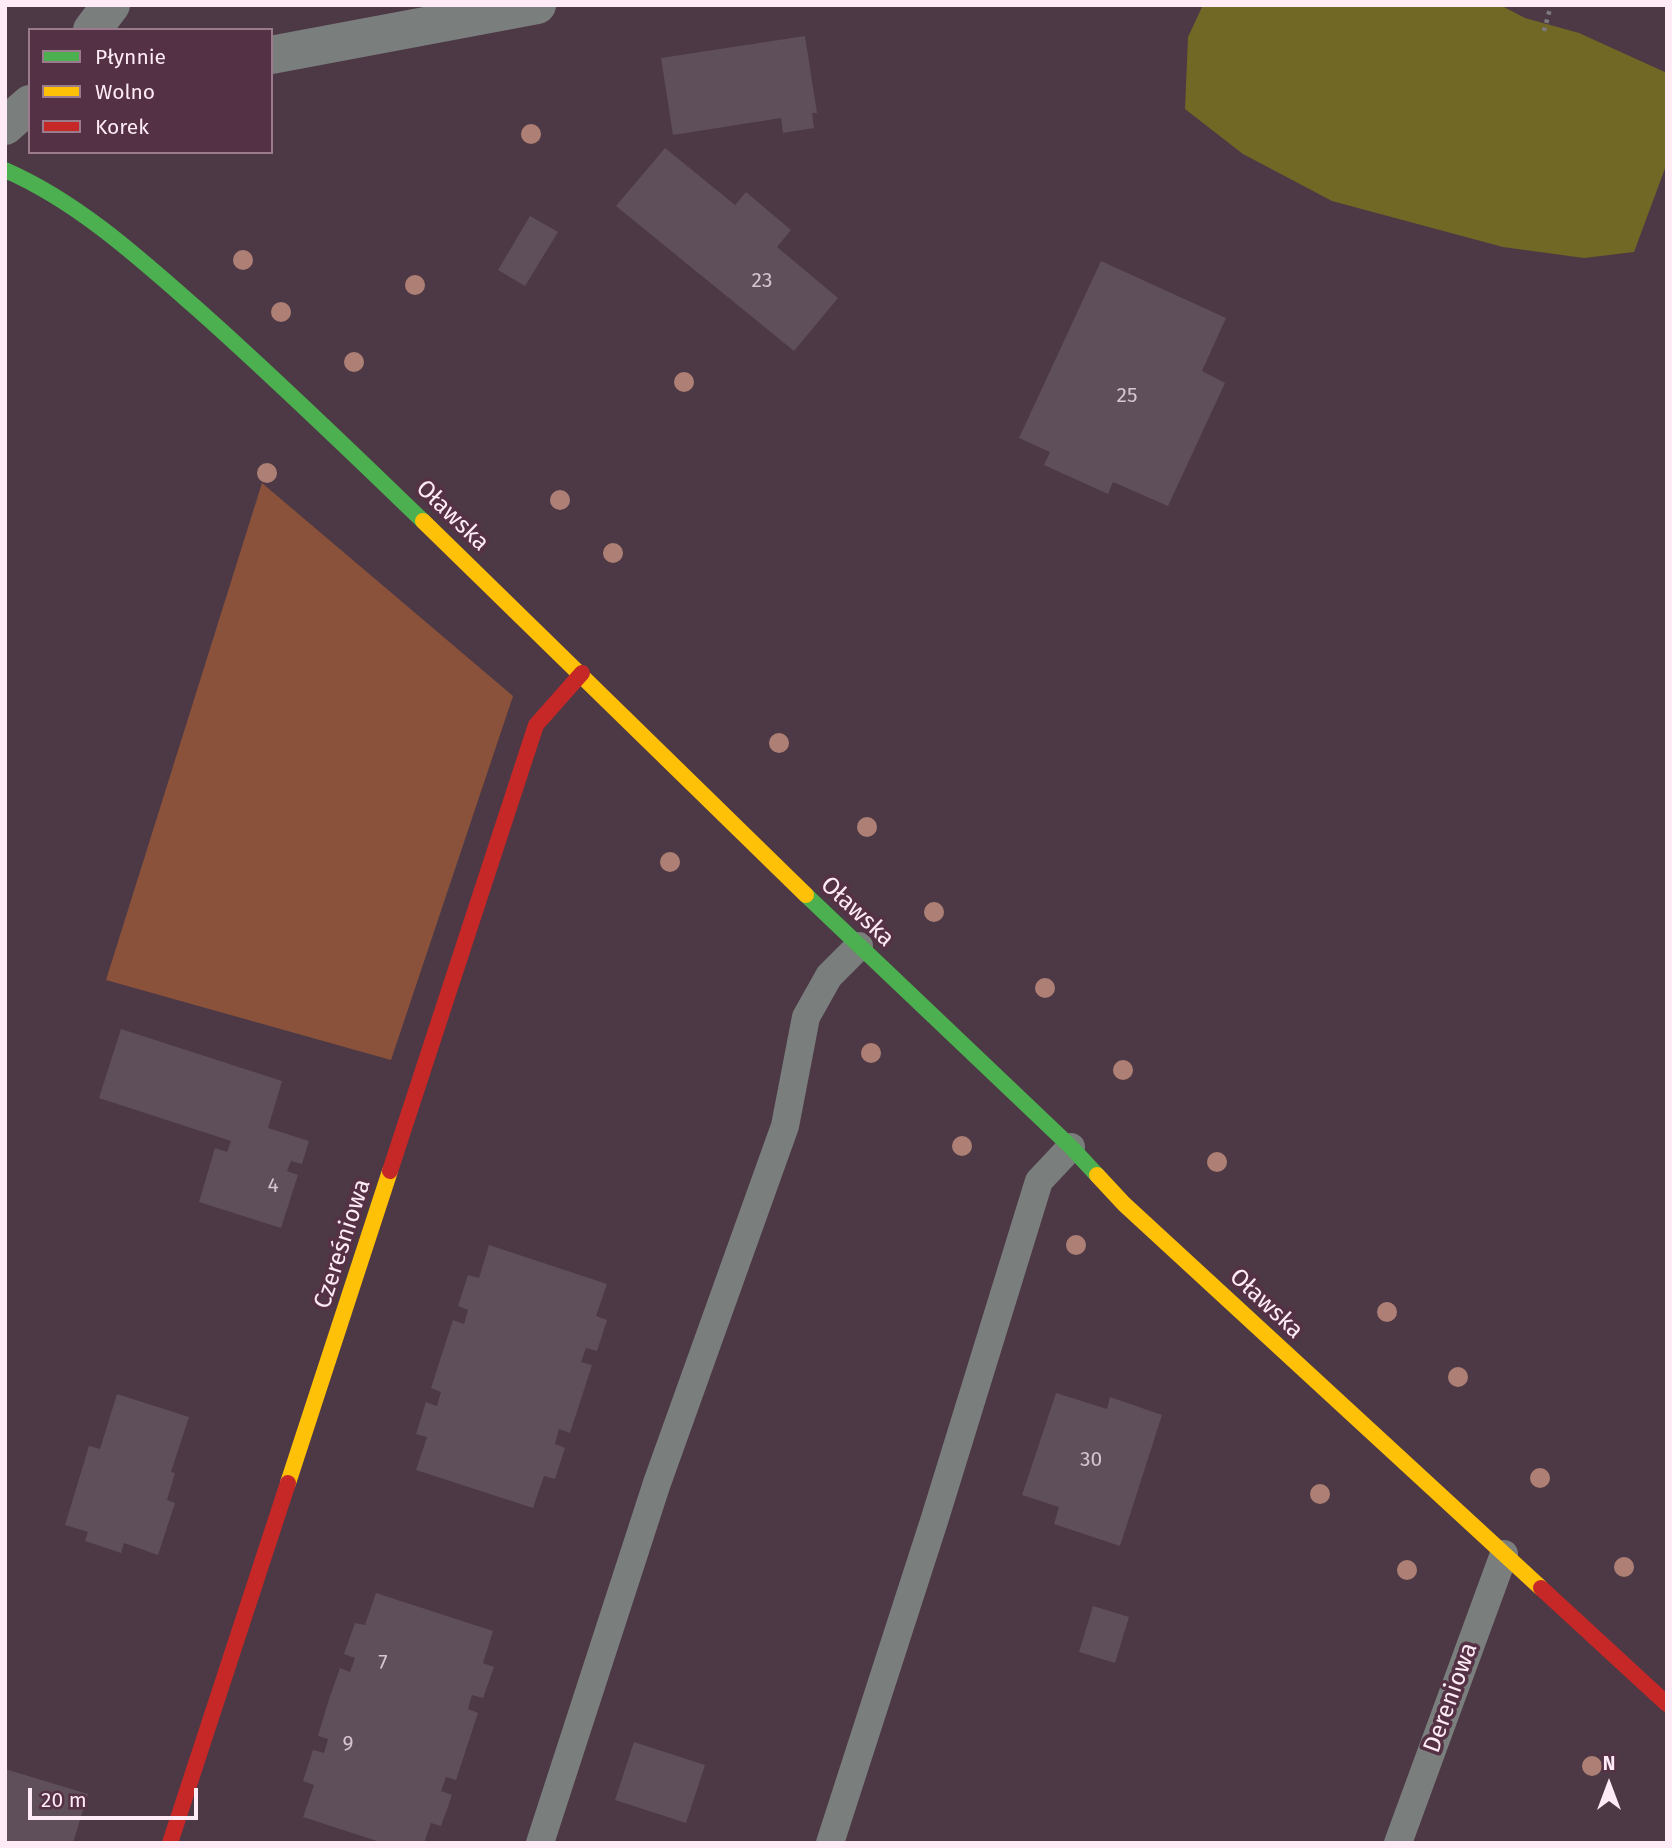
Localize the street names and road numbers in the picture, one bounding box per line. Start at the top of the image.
street label: Oławska [410,474,494,558]
street label: Oławska [814,871,900,953]
street label: Czereśniowa [309,1176,377,1312]
street label: Oławska [1223,1263,1309,1345]
street label: Dereniowa [1418,1639,1484,1757]

